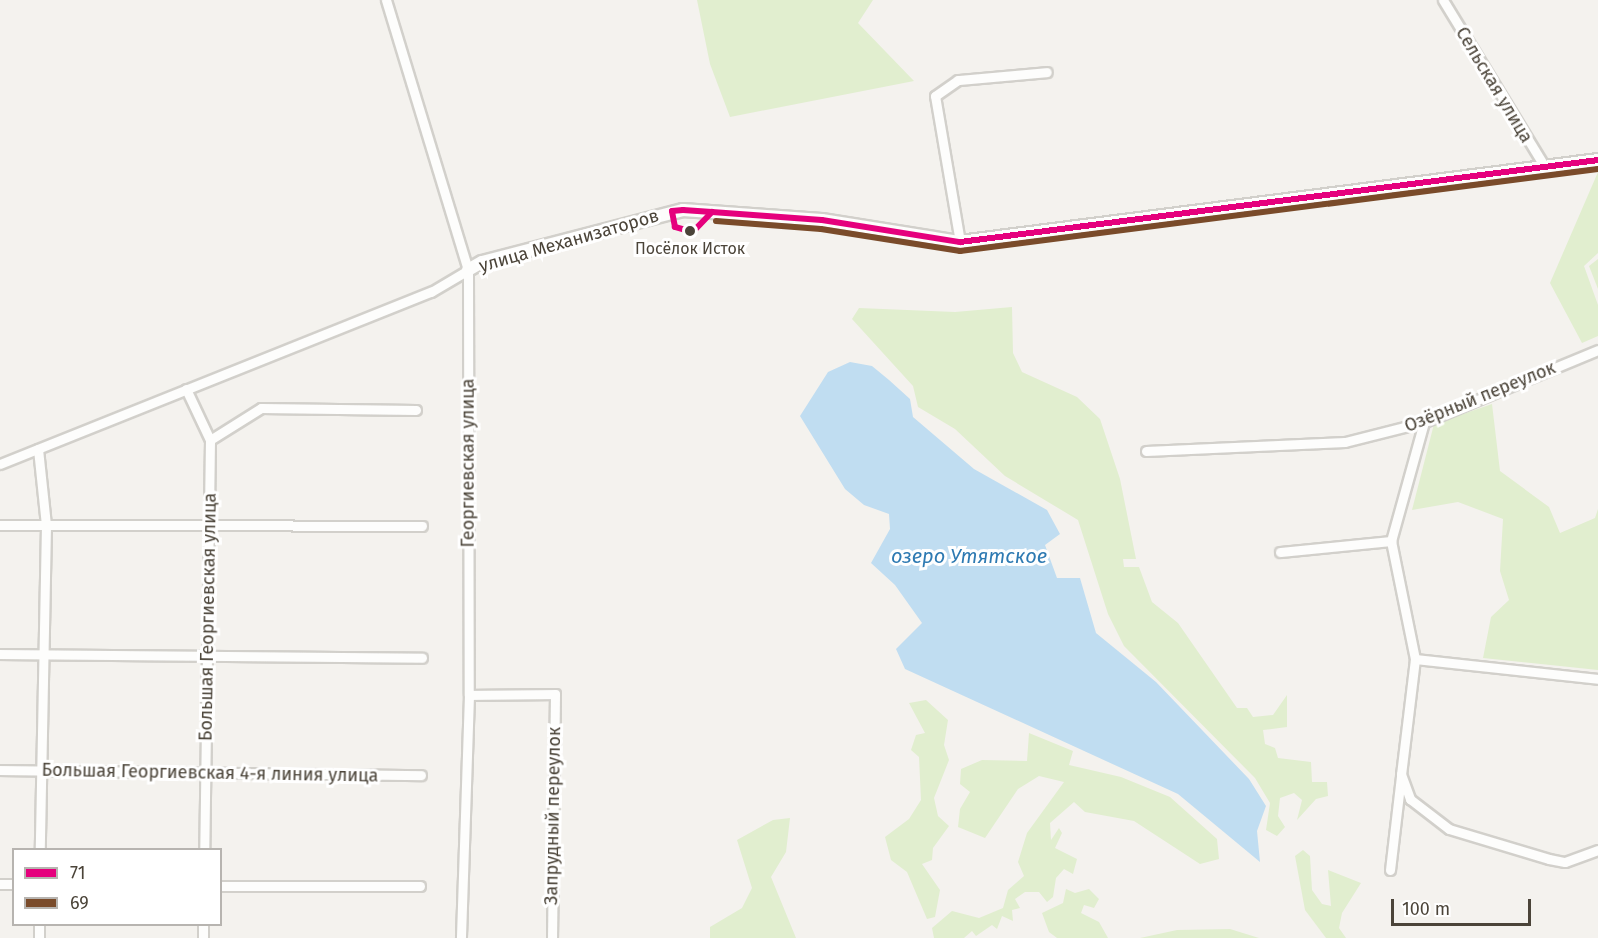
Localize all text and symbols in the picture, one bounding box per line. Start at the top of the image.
street label: Сельская улица [1451,23,1537,147]
street label: улица Механизаторов [477,205,661,277]
marker: Посёлок Исток [684,225,696,237]
place label: Посёлок Исток [635,239,745,259]
street label: Озёрный переулок [1401,357,1559,437]
street label: Георгиевская улица [457,378,479,548]
street label: Большая Георгиевская улица [195,493,221,741]
water label: озеро Утятское [891,544,1047,568]
street label: Запрудный переулок [541,727,565,905]
street label: Большая Георгиевская 4-я линия улица [41,759,379,787]
legend [12,848,222,926]
text: 71 [70,862,85,884]
scale bar [1394,887,1534,925]
text: 69 [70,892,89,914]
text: 100 m [1402,898,1450,920]

